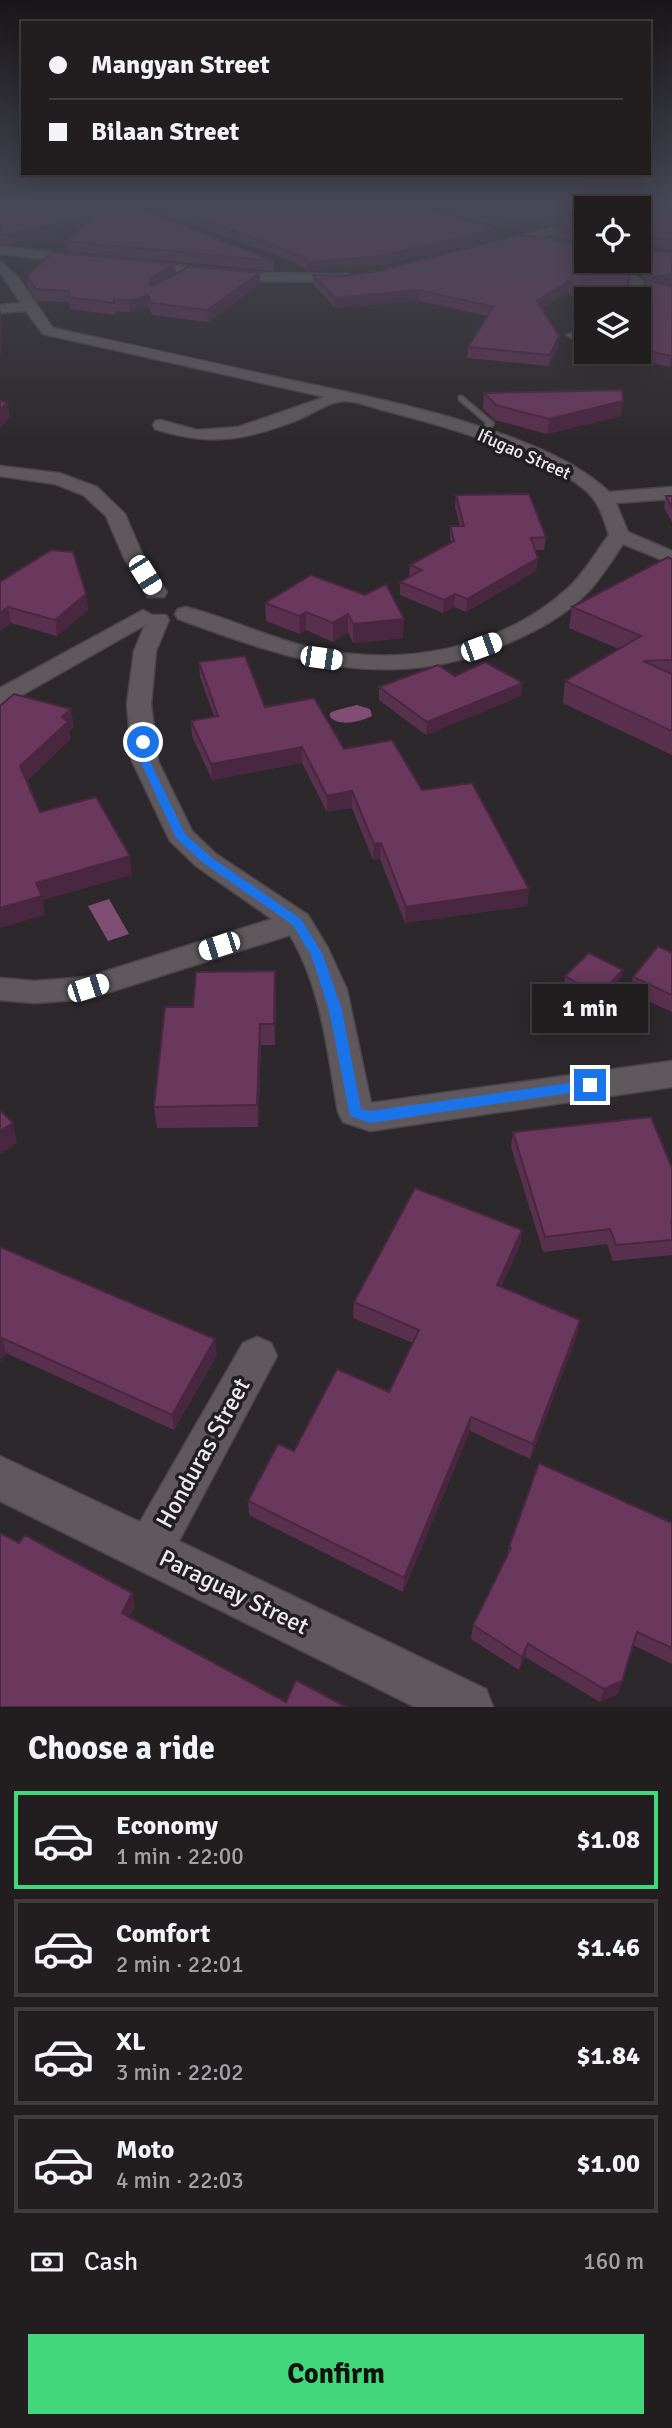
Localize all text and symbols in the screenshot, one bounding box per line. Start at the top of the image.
text: Mangyan Street [91,49,270,81]
text: Bilaan Street [91,116,239,148]
map controls [574,196,651,364]
button: locate [574,196,651,273]
button: layers [574,287,651,364]
street label: Ifugao Street [474,424,574,484]
car [125,552,166,598]
car [458,630,505,664]
car [299,645,344,671]
route start [127,726,159,758]
car [196,930,243,962]
car [65,972,112,1004]
callout: 1 min [532,984,648,1032]
text: 1 min [562,994,618,1023]
route end [574,1069,606,1101]
street label: Honduras Street [149,1373,257,1533]
street label: Paraguay Street [154,1543,314,1641]
text: Choose a ride [28,1729,215,1768]
icon: car [32,1809,95,1872]
text: Economy [116,1810,218,1842]
text: $1.08 [576,1824,640,1856]
text: 1 min · 22:00 [116,1842,244,1871]
icon: car [32,1917,95,1980]
text: Comfort [116,1918,210,1950]
text: $1.46 [576,1932,640,1964]
text: 2 min · 22:01 [116,1950,244,1979]
icon: car [32,2025,95,2088]
text: XL [116,2026,146,2058]
text: $1.84 [576,2040,640,2072]
text: 3 min · 22:02 [116,2058,244,2087]
icon: car [32,2133,95,2196]
text: Moto [116,2134,174,2166]
text: $1.00 [576,2148,640,2180]
text: 4 min · 22:03 [116,2166,244,2195]
icon: cash [28,2243,66,2281]
text: Cash [84,2246,138,2278]
text: 160 m [583,2247,644,2276]
button: Confirm [28,2334,644,2414]

